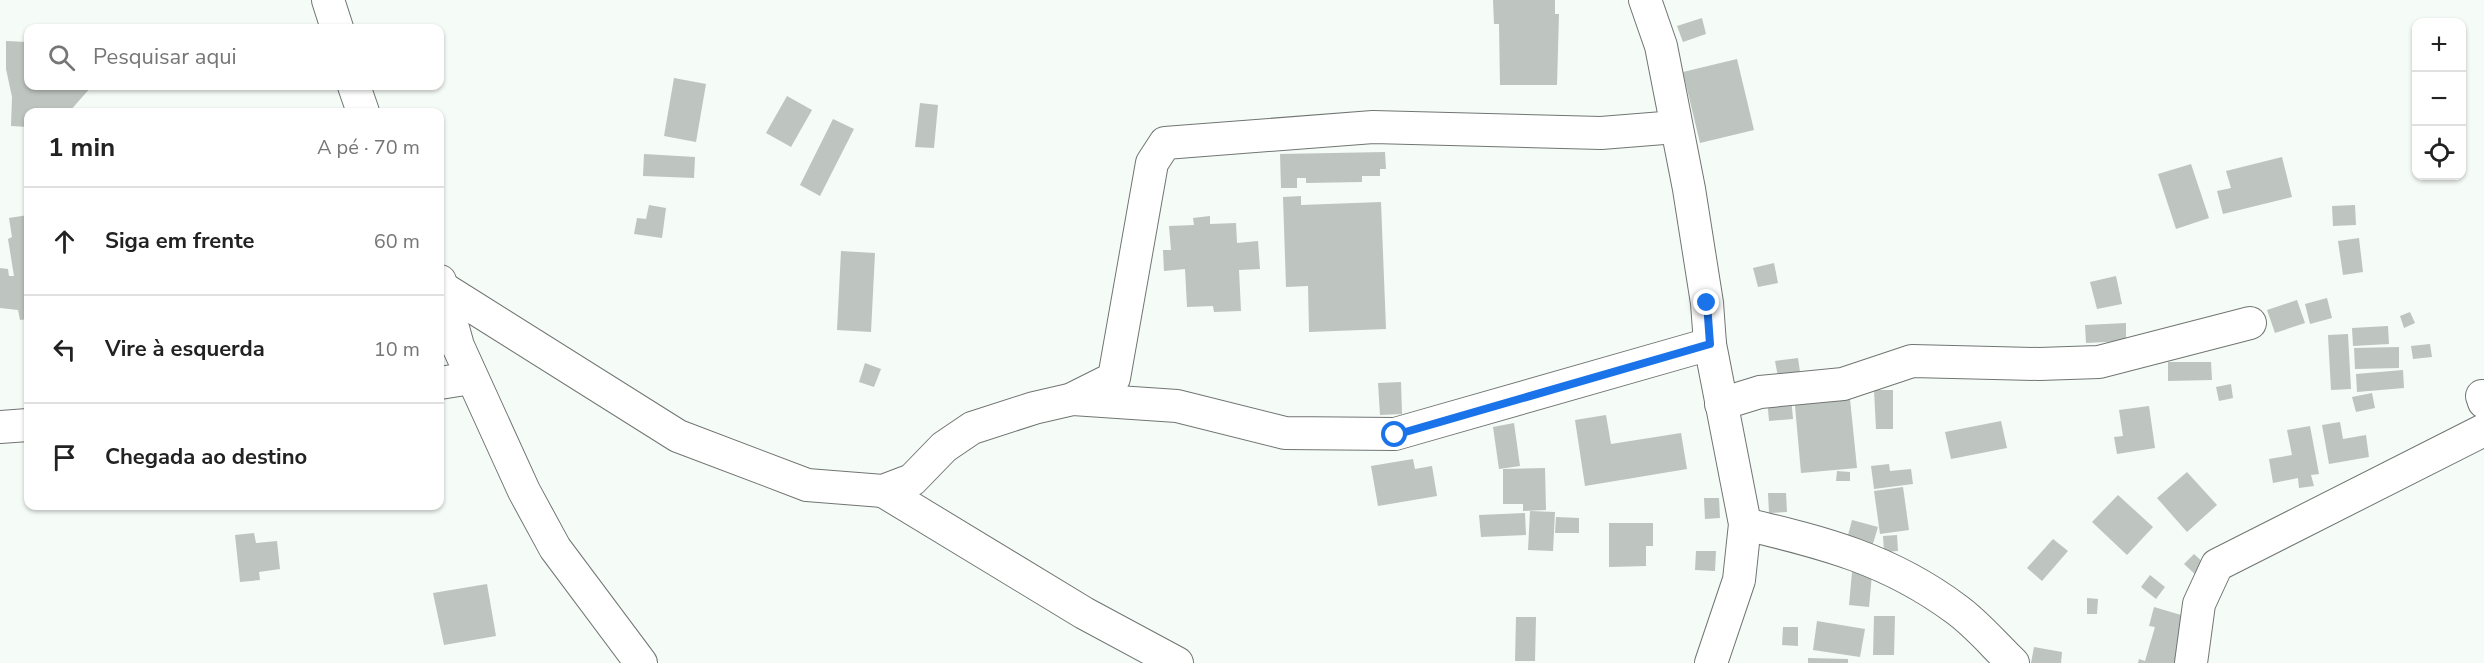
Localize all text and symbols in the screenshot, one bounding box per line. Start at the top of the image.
map controls [2412,18,2466,180]
button: + [2412,18,2466,72]
search box [24,24,444,90]
icon: search [45,41,78,74]
text: Pesquisar aqui [93,42,237,72]
button: − [2412,72,2466,126]
button: locate [2412,126,2466,180]
text: 1 min [48,130,115,165]
text: A pé · 70 m [317,134,420,161]
icon: ahead [48,225,81,258]
text: Siga em frente [105,226,254,256]
text: 60 m [374,228,420,255]
route end [1693,289,1719,315]
icon: left [48,333,81,366]
text: Vire à esquerda [105,334,265,364]
text: 10 m [374,336,420,363]
route start [1381,421,1407,447]
icon: arrive [48,441,81,474]
text: Chegada ao destino [105,442,307,472]

